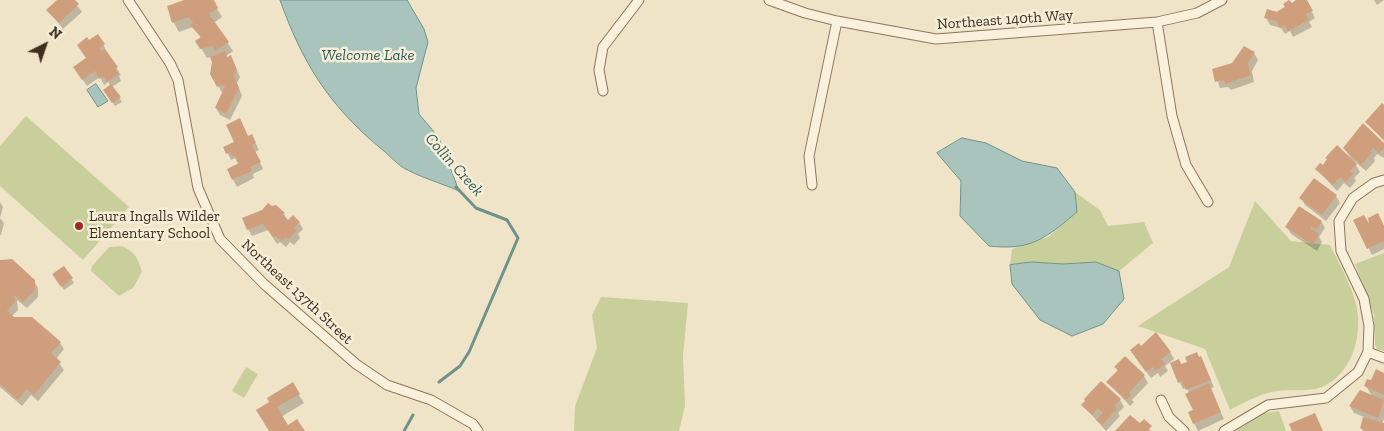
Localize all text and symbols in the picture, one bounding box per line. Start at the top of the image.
street label: Northeast 140th Way [936,6,1074,34]
north arrow [20,20,70,70]
text: N [46,23,65,43]
water label: Welcome Lake [322,45,414,65]
water label: Collin Creek [421,130,487,200]
place label: Laura Ingalls Wilder Elementary School [89,208,220,243]
marker: Laura Ingalls Wilder Elementary School [73,220,85,232]
street label: Northeast 137th Street [238,236,356,348]

